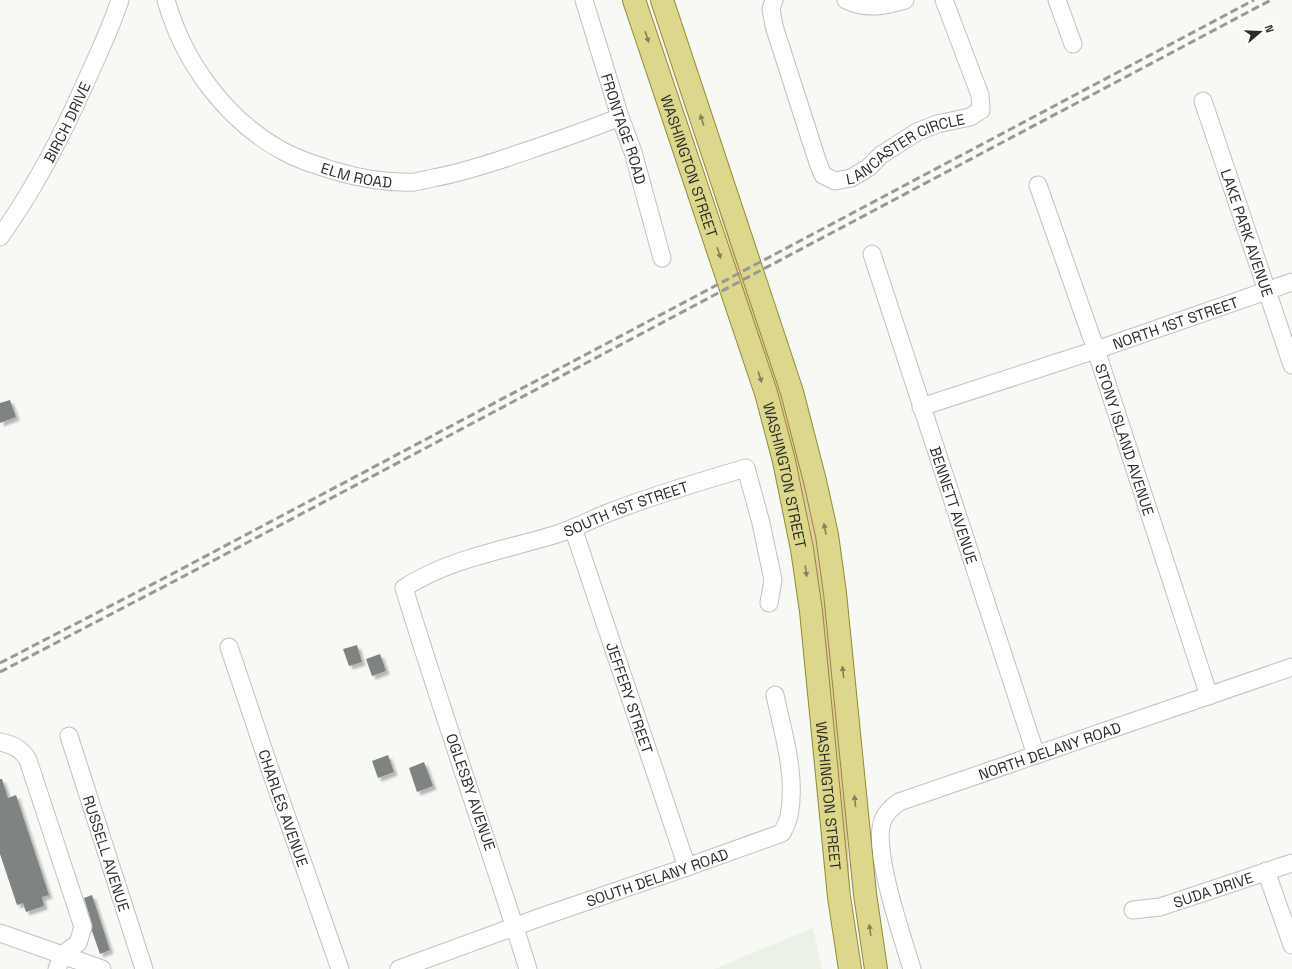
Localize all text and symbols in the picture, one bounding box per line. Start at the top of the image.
north arrow [1240,12,1280,52]
text: N [1262,23,1277,35]
one-way arrow [644,31,650,43]
street label: FRONTAGE ROAD [598,71,651,186]
street label: BIRCH DRIVE [39,79,94,166]
street label: WASHINGTON STREET [657,92,723,240]
street label: LANCASTER CIRCLE [844,109,966,188]
one-way arrow [699,113,705,125]
street label: ELM ROAD [319,158,393,191]
street label: LAKE PARK AVENUE [1217,166,1278,299]
one-way arrow [716,248,722,260]
street label: NORTH 1ST STREET [1110,292,1241,353]
street label: STONY ISLAND AVENUE [1092,361,1159,518]
one-way arrow [757,371,763,383]
street label: WASHINGTON STREET [759,400,811,550]
street label: BENNETT AVENUE [926,444,982,566]
street label: SOUTH 1ST STREET [561,476,691,540]
one-way arrow [822,523,828,535]
one-way arrow [803,565,809,577]
street label: JEFFERY STREET [602,639,658,756]
one-way arrow [840,666,847,678]
street label: NORTH DELANY ROAD [976,717,1123,784]
street label: WASHINGTON STREET [812,720,846,871]
street label: OGLESBY AVENUE [442,731,500,853]
street label: CHARLES AVENUE [255,747,313,869]
street label: RUSSELL AVENUE [79,793,134,914]
one-way arrow [852,795,858,807]
street label: SOUTH DELANY ROAD [583,843,731,910]
street label: SUDA DRIVE [1171,867,1255,911]
one-way arrow [867,924,873,937]

